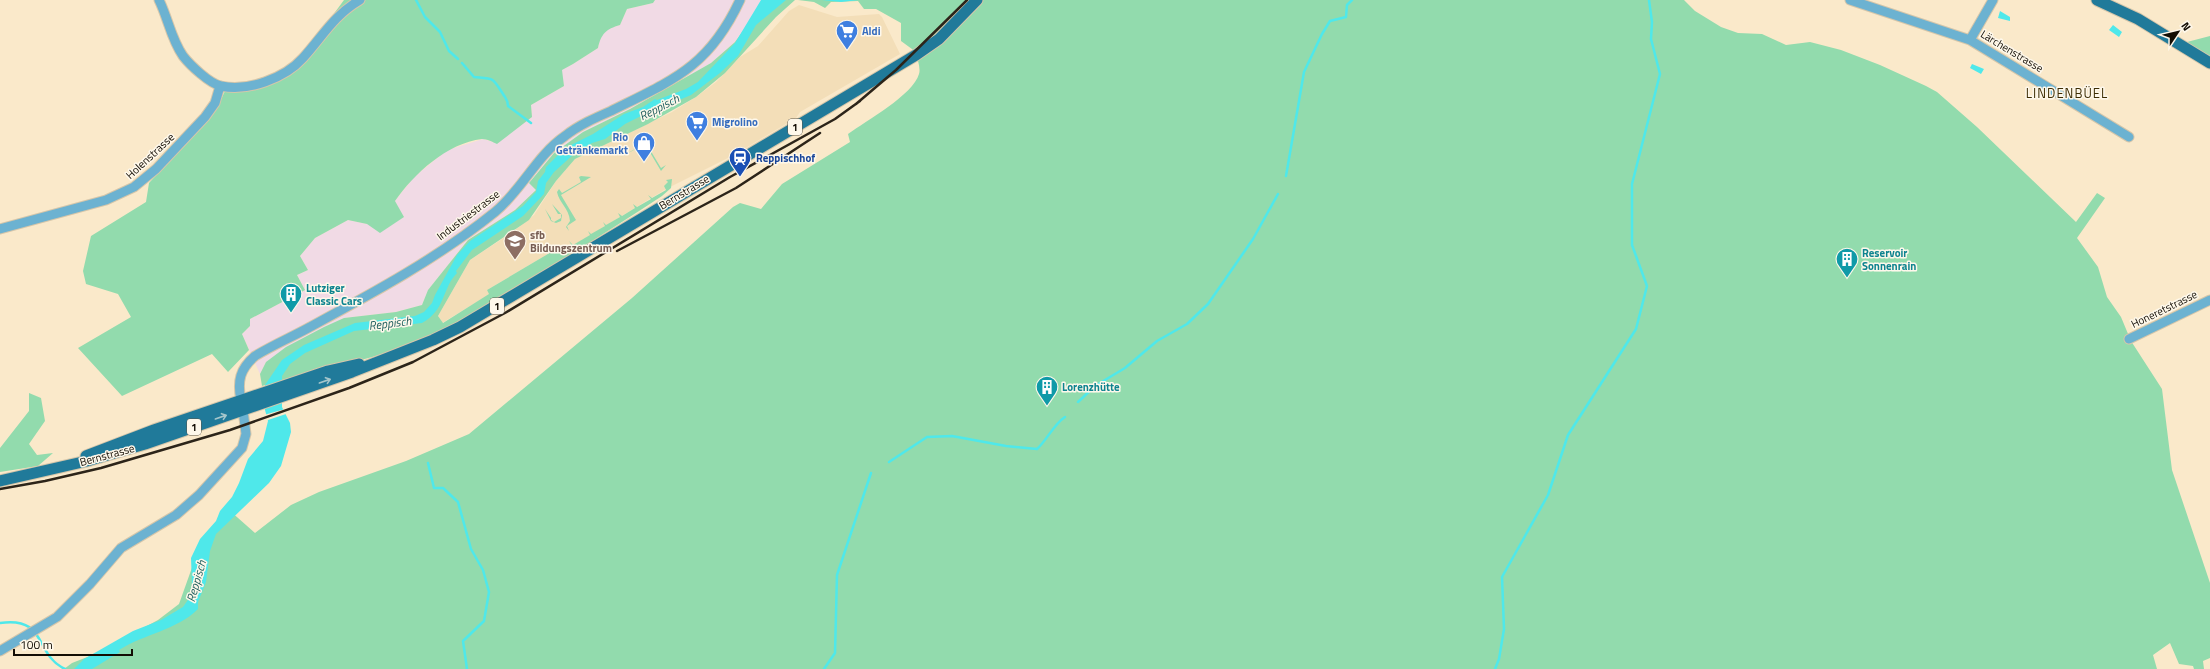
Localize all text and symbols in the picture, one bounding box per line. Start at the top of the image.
north arrow [2158,12,2198,52]
supermarket icon: Aldi [834,18,860,51]
text: N [2177,19,2195,34]
place label: Aldi [862,23,881,39]
street label: Lärchenstrasse [1978,26,2047,76]
district label: LINDENBÜEL [2026,83,2108,103]
water label: Reppisch [636,88,683,125]
supermarket icon: Migrolino [684,109,710,142]
place label: Migrolino [712,114,758,130]
road number: 1 [788,119,802,135]
street label: Holenstrasse [122,129,178,183]
place label: Rio Getränkemarkt [556,129,628,158]
shop icon: Rio Getränkemarkt [631,130,657,163]
station icon: Reppischhof [727,145,753,178]
place label: Reppischhof [756,150,815,166]
street label: Bernstrasse [656,170,713,213]
street label: Industriestrasse [433,186,503,244]
place label: sfb Bildungszentrum [530,227,612,256]
school or university icon: sfb Bildungszentrum [502,228,528,261]
place label: Reservoir Sonnenrain [1862,245,1916,274]
building icon: Reservoir Sonnenrain [1834,246,1860,279]
place label: Lutziger Classic Cars [306,280,362,309]
building icon: Lutziger Classic Cars [278,281,304,314]
street label: Honeretstrasse [2128,286,2200,332]
road number: 1 [490,298,504,314]
water label: Reppisch [368,311,413,335]
building icon: Lorenzhütte [1034,374,1060,407]
one-way arrow [319,377,331,385]
place label: Lorenzhütte [1062,379,1120,395]
one-way arrow [215,413,227,421]
road number: 1 [187,419,201,435]
street label: Bernstrasse [78,440,137,470]
water label: Reppisch [181,557,211,604]
scale bar [14,631,132,657]
text: 100 m [20,635,53,654]

